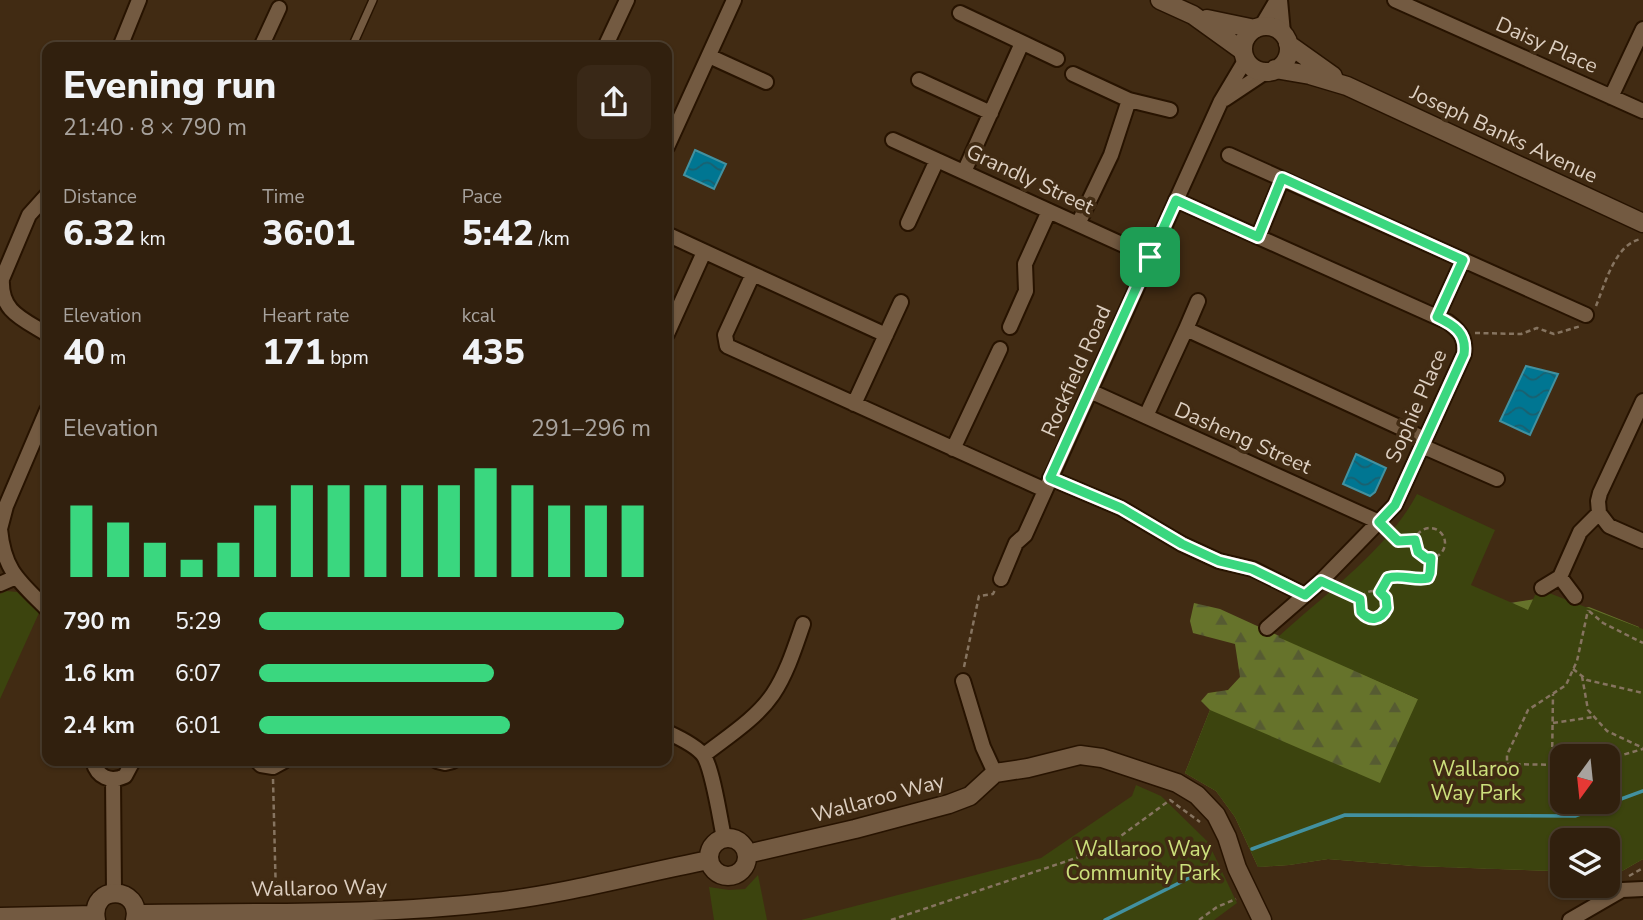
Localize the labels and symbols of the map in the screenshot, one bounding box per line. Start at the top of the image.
street label: Daisy Place [1492,10,1602,80]
street label: Joseph Banks Avenue [1405,78,1602,190]
street label: Grandly Street [962,137,1099,221]
pin [1120,227,1180,287]
street label: Rockfield Road [1034,301,1118,441]
street label: Sophie Place [1378,345,1454,467]
street label: Dasheng Street [1170,395,1316,481]
north arrow [1550,744,1620,814]
park label: Wallaroo Way Park [1430,755,1522,807]
street label: Wallaroo Way [808,767,948,829]
park label: Wallaroo Way Community Park [1065,835,1221,887]
street label: Wallaroo Way [251,873,388,903]

